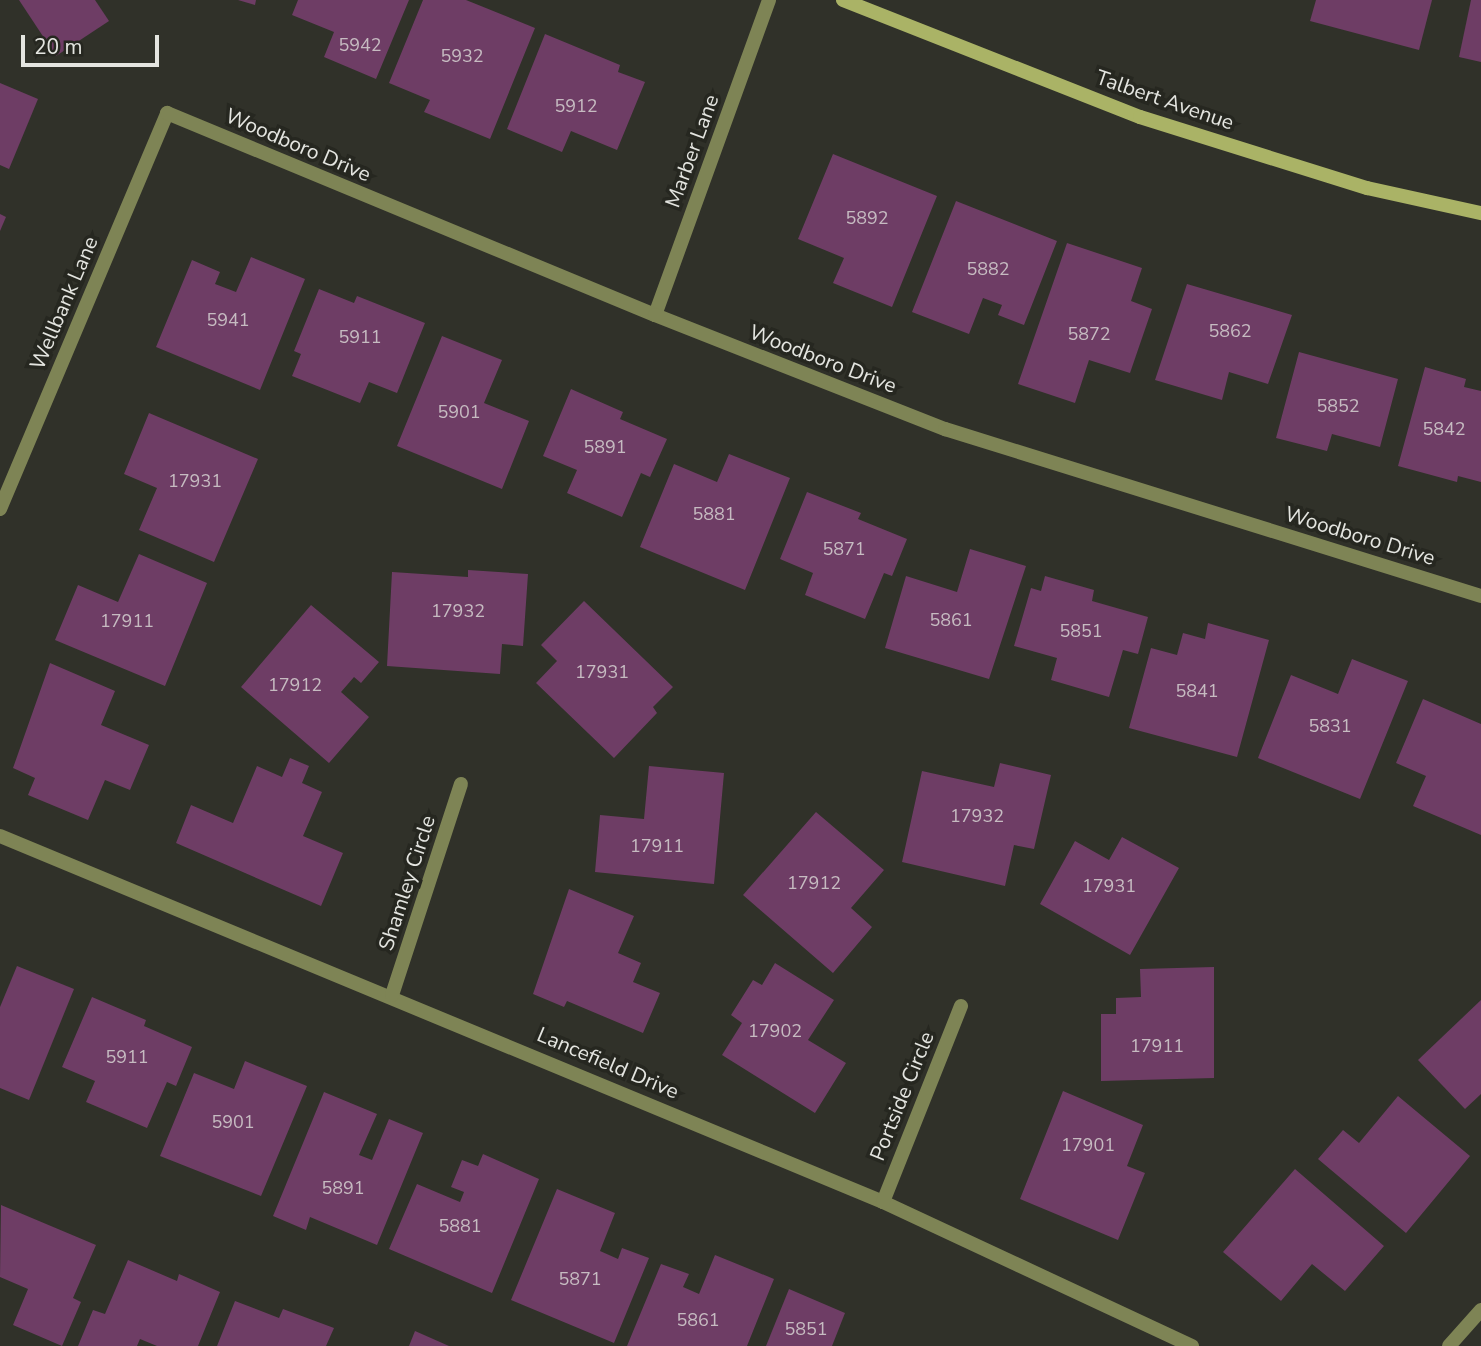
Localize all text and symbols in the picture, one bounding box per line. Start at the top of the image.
scale bar [24,21,163,65]
text: 20 m [34,33,83,61]
house number: 5942 [338,34,382,56]
house number: 5932 [440,45,484,67]
street label: Talbert Avenue [1093,65,1237,135]
street label: Marber Lane [660,91,724,211]
house number: 5912 [554,95,598,117]
street label: Woodboro Drive [221,103,375,187]
house number: 5892 [845,207,889,229]
street label: Wellbank Lane [25,233,103,373]
house number: 5882 [966,258,1010,280]
house number: 5941 [206,309,250,331]
street label: Woodboro Drive [746,319,900,399]
house number: 5862 [1208,320,1252,342]
house number: 5872 [1067,323,1111,345]
house number: 5911 [338,326,382,348]
house number: 5852 [1316,395,1360,417]
house number: 5901 [437,401,481,423]
house number: 5842 [1422,418,1466,440]
house number: 5891 [583,436,627,458]
house number: 17931 [168,470,222,492]
street label: Woodboro Drive [1282,501,1438,571]
house number: 5881 [692,503,736,525]
house number: 5871 [822,538,866,560]
house number: 17932 [431,600,485,622]
house number: 5861 [929,609,973,631]
house number: 17911 [100,610,154,632]
house number: 5851 [1059,620,1103,642]
house number: 17931 [575,661,629,683]
house number: 17912 [268,674,322,696]
house number: 5841 [1175,680,1219,702]
house number: 5831 [1308,715,1352,737]
house number: 17932 [950,805,1004,827]
street label: Shamley Circle [373,812,441,954]
house number: 17911 [630,835,684,857]
house number: 17912 [787,872,841,894]
house number: 17931 [1082,875,1136,897]
house number: 17902 [748,1020,802,1042]
street label: Lancefield Drive [533,1022,683,1104]
street label: Portside Circle [865,1028,939,1164]
house number: 17911 [1130,1035,1184,1057]
house number: 5911 [105,1046,149,1068]
house number: 5901 [211,1111,255,1133]
house number: 17901 [1061,1134,1115,1156]
house number: 5891 [321,1177,365,1199]
house number: 5881 [438,1215,482,1237]
house number: 5871 [558,1268,602,1290]
house number: 5861 [676,1309,720,1331]
house number: 5851 [784,1318,828,1340]

